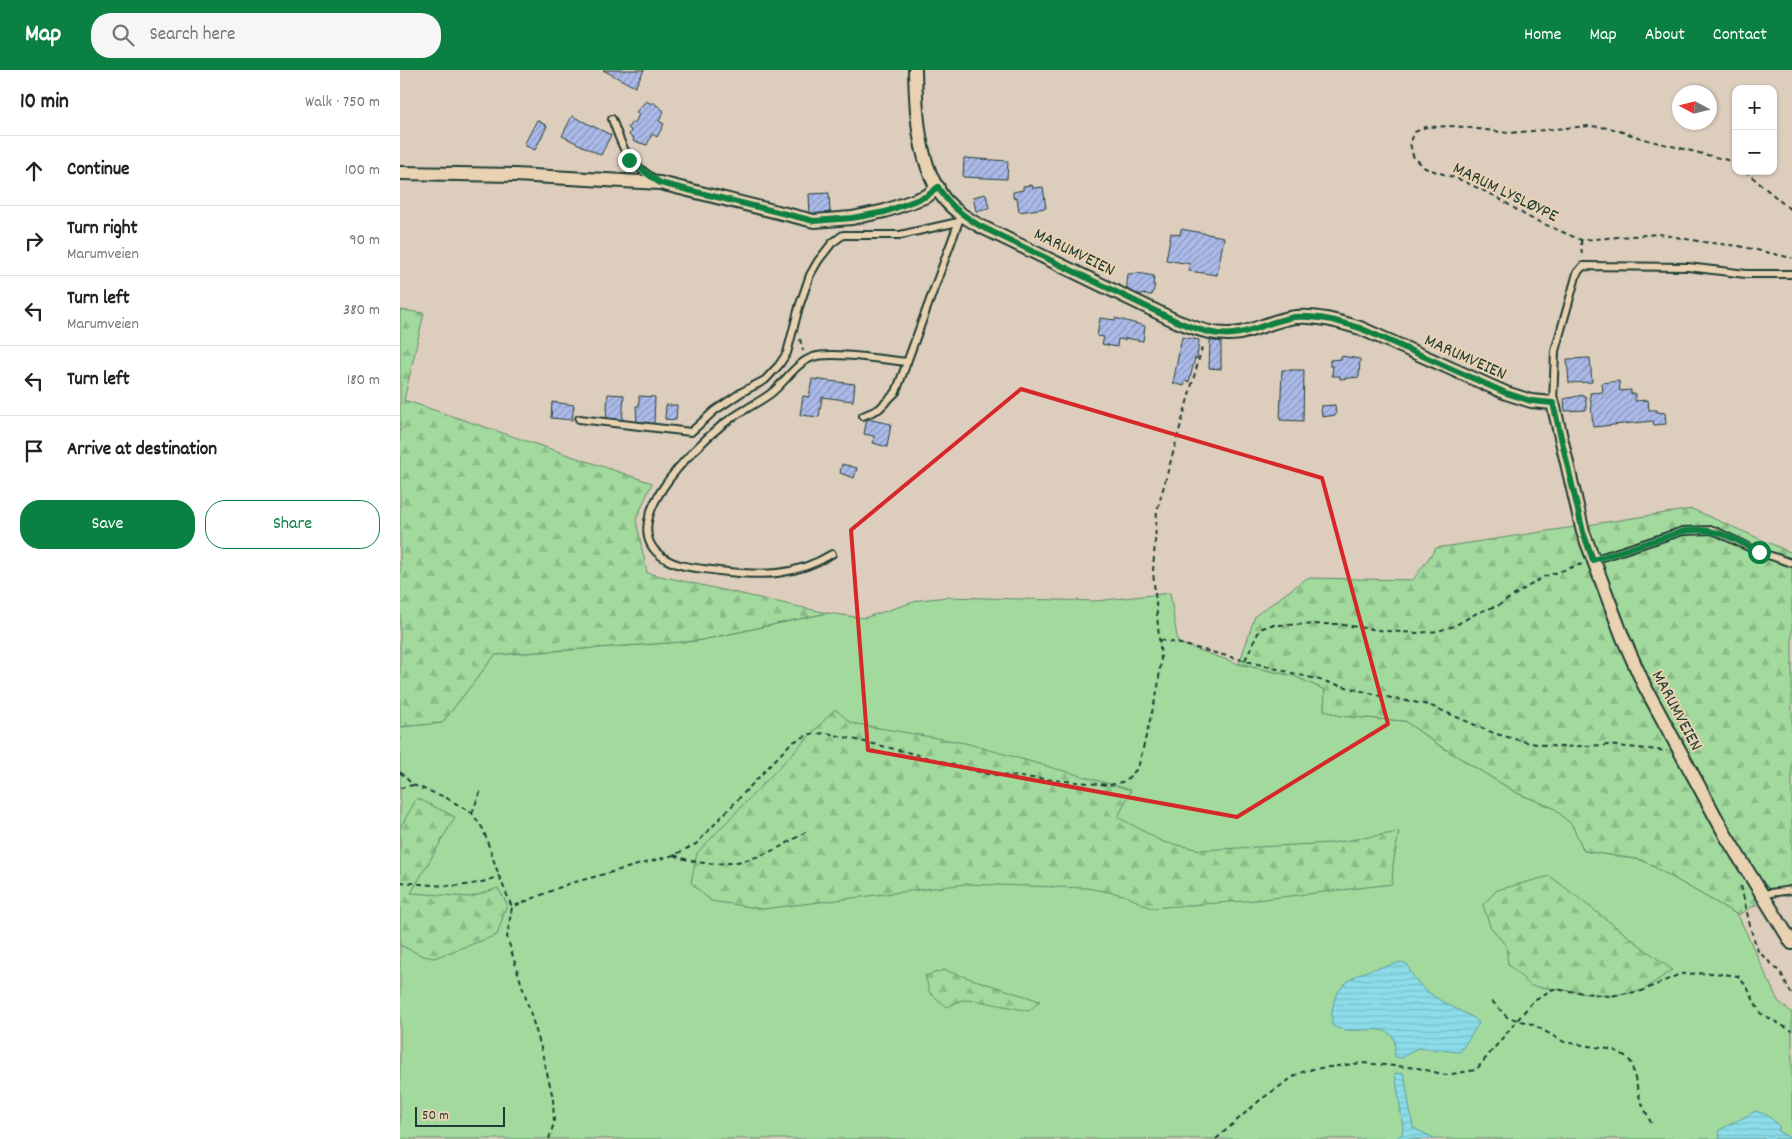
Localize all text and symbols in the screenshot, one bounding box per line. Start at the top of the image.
search box [91,13,441,58]
text: Map [25,18,61,52]
icon: search [109,21,137,49]
text: Search here [149,22,235,49]
text: Home [1524,23,1561,48]
text: Map [1589,23,1617,48]
text: About [1645,23,1685,48]
text: Contact [1713,23,1767,48]
north arrow [1672,85,1717,130]
map controls [1732,85,1777,175]
button: + [1732,85,1777,130]
text: 10 min [20,88,69,118]
text: Walk · 750 m [305,91,380,114]
button: − [1732,130,1777,175]
route end [618,149,641,172]
icon: ahead [20,157,48,185]
text: Continue [67,157,129,184]
street label: MARUM LYSLØYPE [1448,157,1562,230]
text: 100 m [344,159,380,182]
text: Turn right [67,216,138,243]
street label: MARUMVEIEN [1029,223,1119,284]
icon: right [20,227,48,255]
text: 90 m [349,229,380,252]
text: Marumveien [67,243,139,266]
text: Turn left [67,286,130,313]
icon: left [20,297,48,325]
text: 380 m [343,299,380,322]
text: Marumveien [67,313,139,336]
street label: MARUMVEIEN [1420,329,1510,388]
icon: left [20,367,48,395]
text: Turn left [67,367,130,394]
text: 180 m [347,369,380,392]
icon: arrive [20,437,48,465]
text: Arrive at destination [67,437,217,464]
button: Save [20,500,195,549]
button: Share [205,500,380,549]
route start [1748,541,1771,564]
street label: MARUMVEIEN [1644,667,1707,756]
scale bar [415,1104,505,1127]
text: 50 m [422,1106,449,1126]

